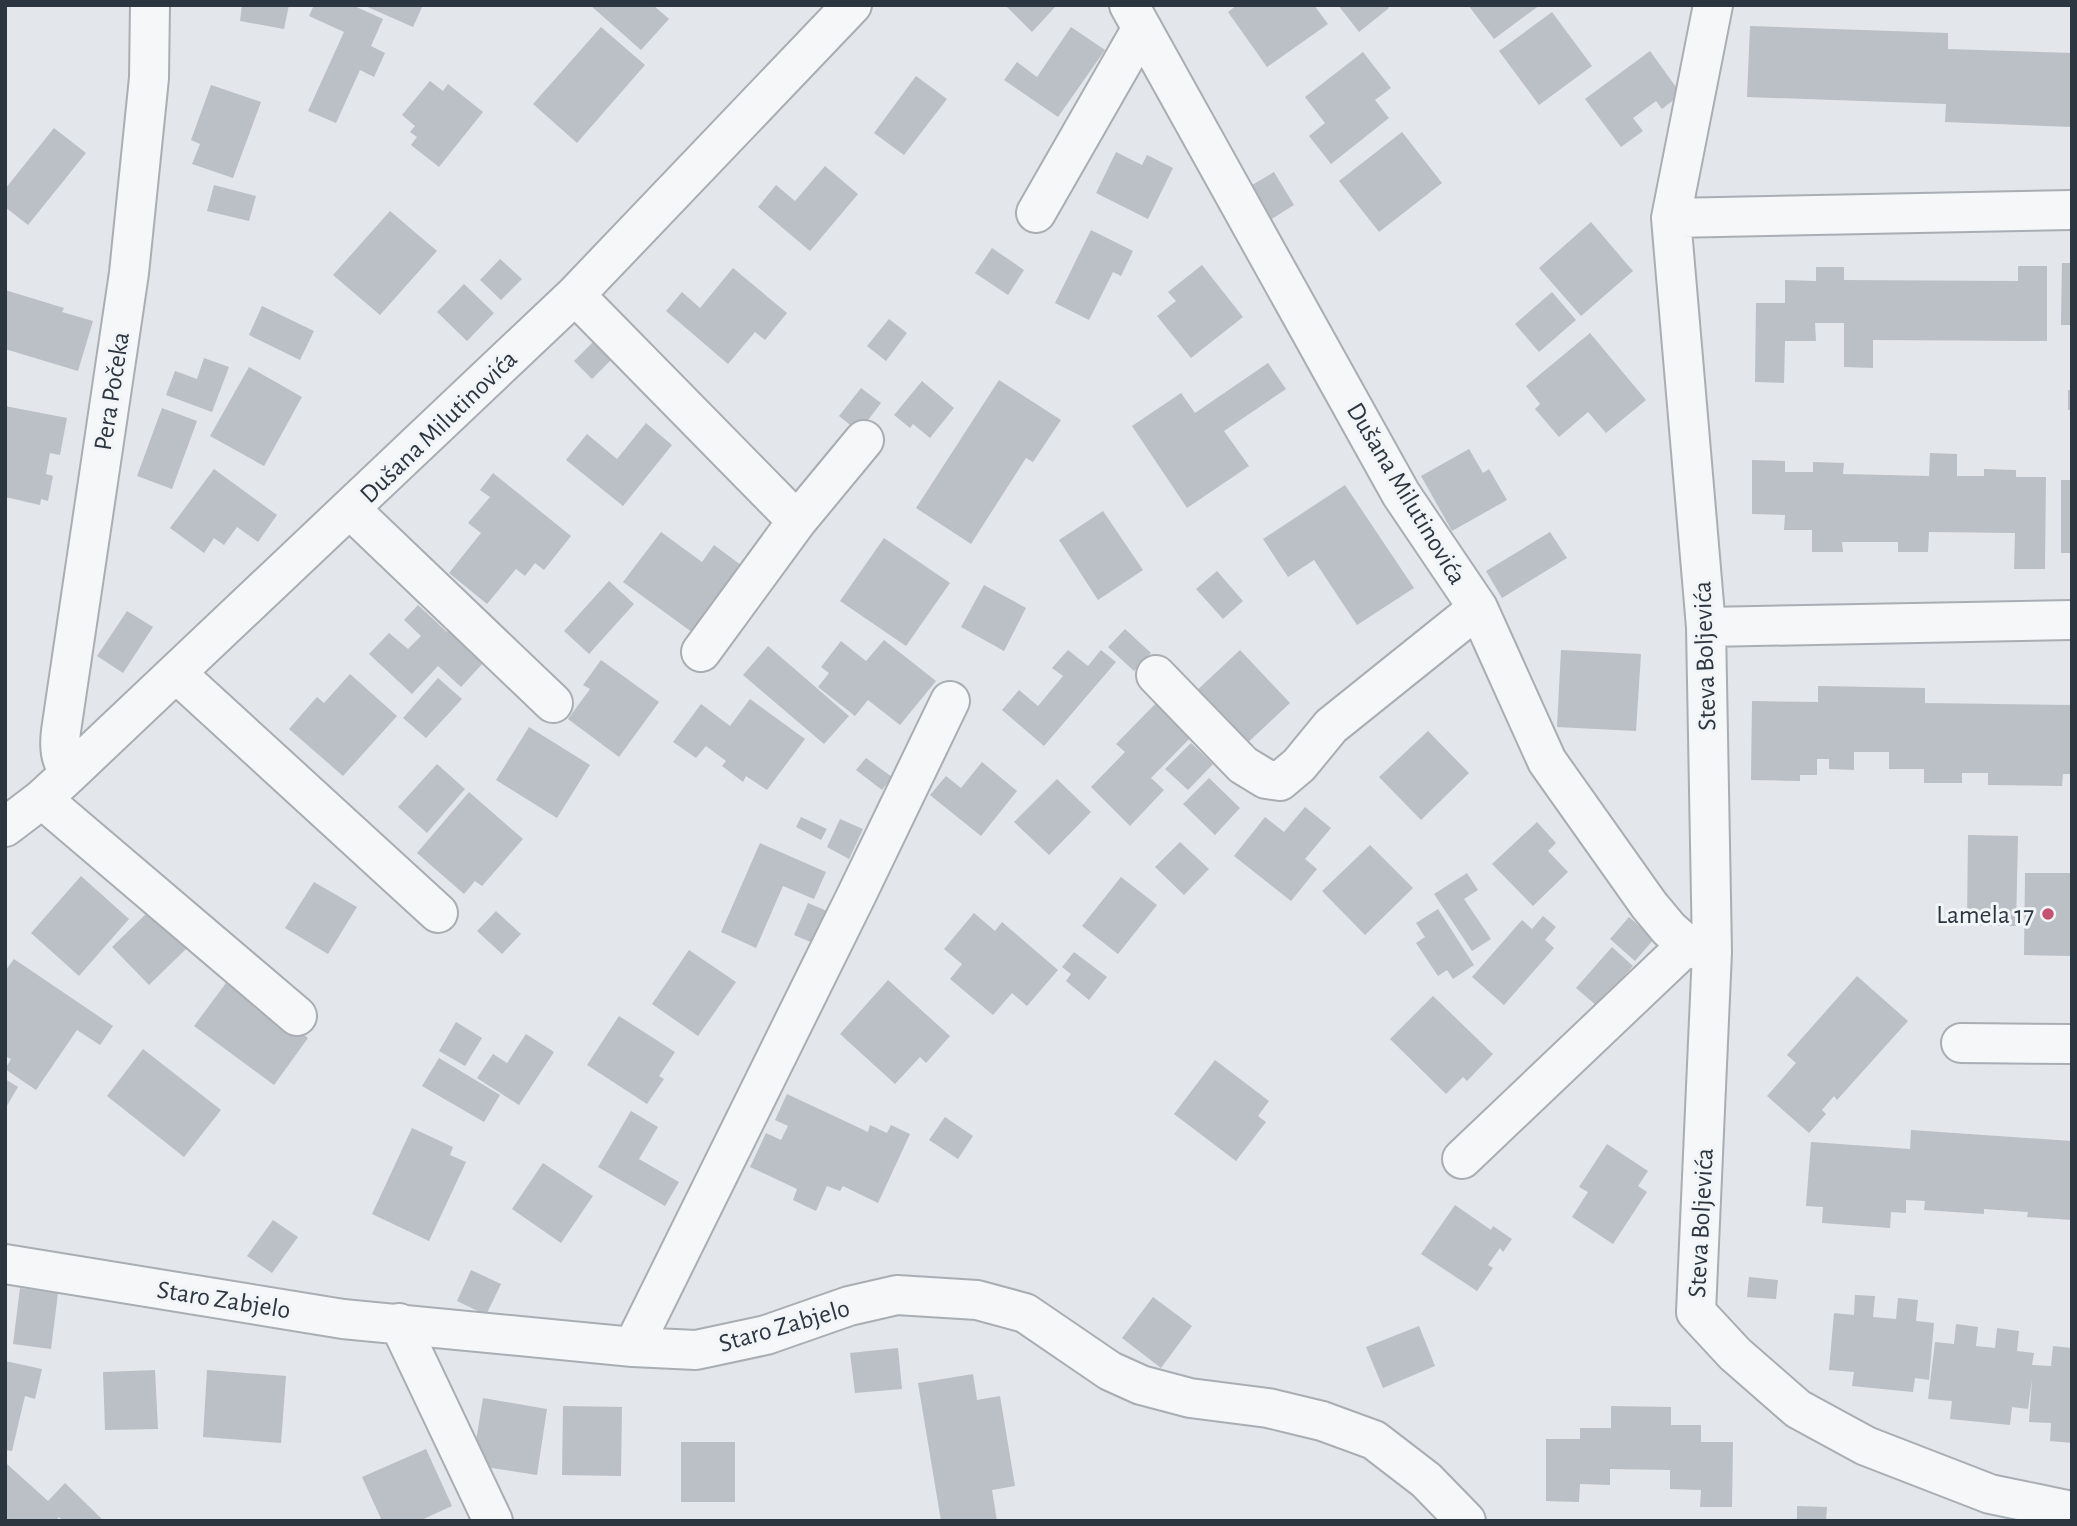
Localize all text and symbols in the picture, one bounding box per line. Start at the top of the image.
street label: Pera Počeka [90,330,134,452]
street label: Dušana Milutinovića [355,345,522,508]
street label: Dušana Milutinovića [1342,398,1471,589]
street label: Steva Boljevića [1689,581,1721,731]
place label: Lamela 17 [1936,902,2034,928]
marker: Lamela 17 [2040,906,2056,922]
street label: Steva Boljevića [1684,1148,1718,1299]
street label: Staro Zabjelo [155,1277,293,1323]
street label: Staro Zabjelo [716,1295,853,1357]

